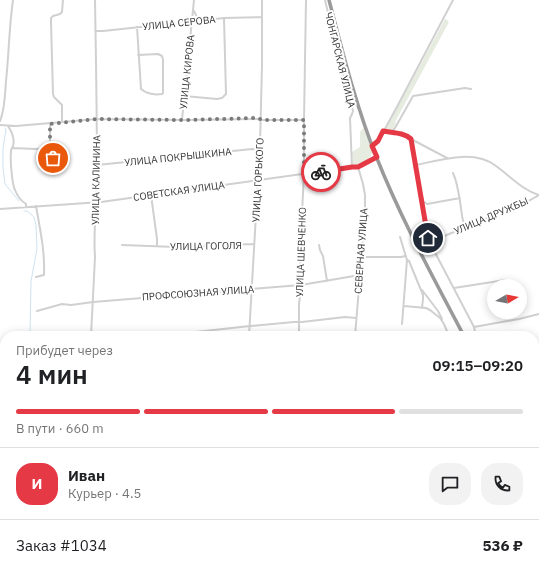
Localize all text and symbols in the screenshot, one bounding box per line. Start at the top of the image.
street label: ЧОНГАРСКАЯ УЛИЦА [322,11,358,110]
street label: УЛИЦА СЕРОВА [142,13,217,33]
street label: УЛИЦА КИРОВА [177,33,197,110]
street label: УЛИЦА КАЛИНИНА [89,134,103,225]
street label: УЛИЦА ГОРЬКОГО [249,137,267,223]
pin [36,141,70,175]
street label: УЛИЦА ПОКРЫШКИНА [124,145,233,169]
icon: bag [42,147,64,169]
courier [301,152,341,192]
icon: bike [310,161,332,183]
street label: СОВЕТСКАЯ УЛИЦА [132,178,226,204]
street label: УЛИЦА ДРУЖБЫ [452,194,530,238]
street label: УЛИЦА ШЕВЧЕНКО [293,207,309,297]
street label: СЕВЕРНАЯ УЛИЦА [352,207,371,294]
pin [411,221,445,255]
icon: home [417,227,439,249]
street label: УЛИЦА ГОГОЛЯ [170,239,242,253]
north arrow [487,279,527,319]
map controls [487,279,527,319]
street label: ПРОФСОЮЗНАЯ УЛИЦА [142,283,255,303]
text: Прибудет через [16,342,113,359]
text: 09:15–09:20 [433,356,523,375]
text: 4 мин [16,357,88,391]
text: В пути · 660 m [16,420,104,437]
button: chat [429,463,471,505]
button: phone [481,463,523,505]
text: Иван [68,466,105,485]
text: И [32,474,42,493]
text: Курьер · 4.5 [68,485,141,502]
text: Заказ #1034 [16,536,107,555]
text: 536 ₽ [483,536,523,555]

